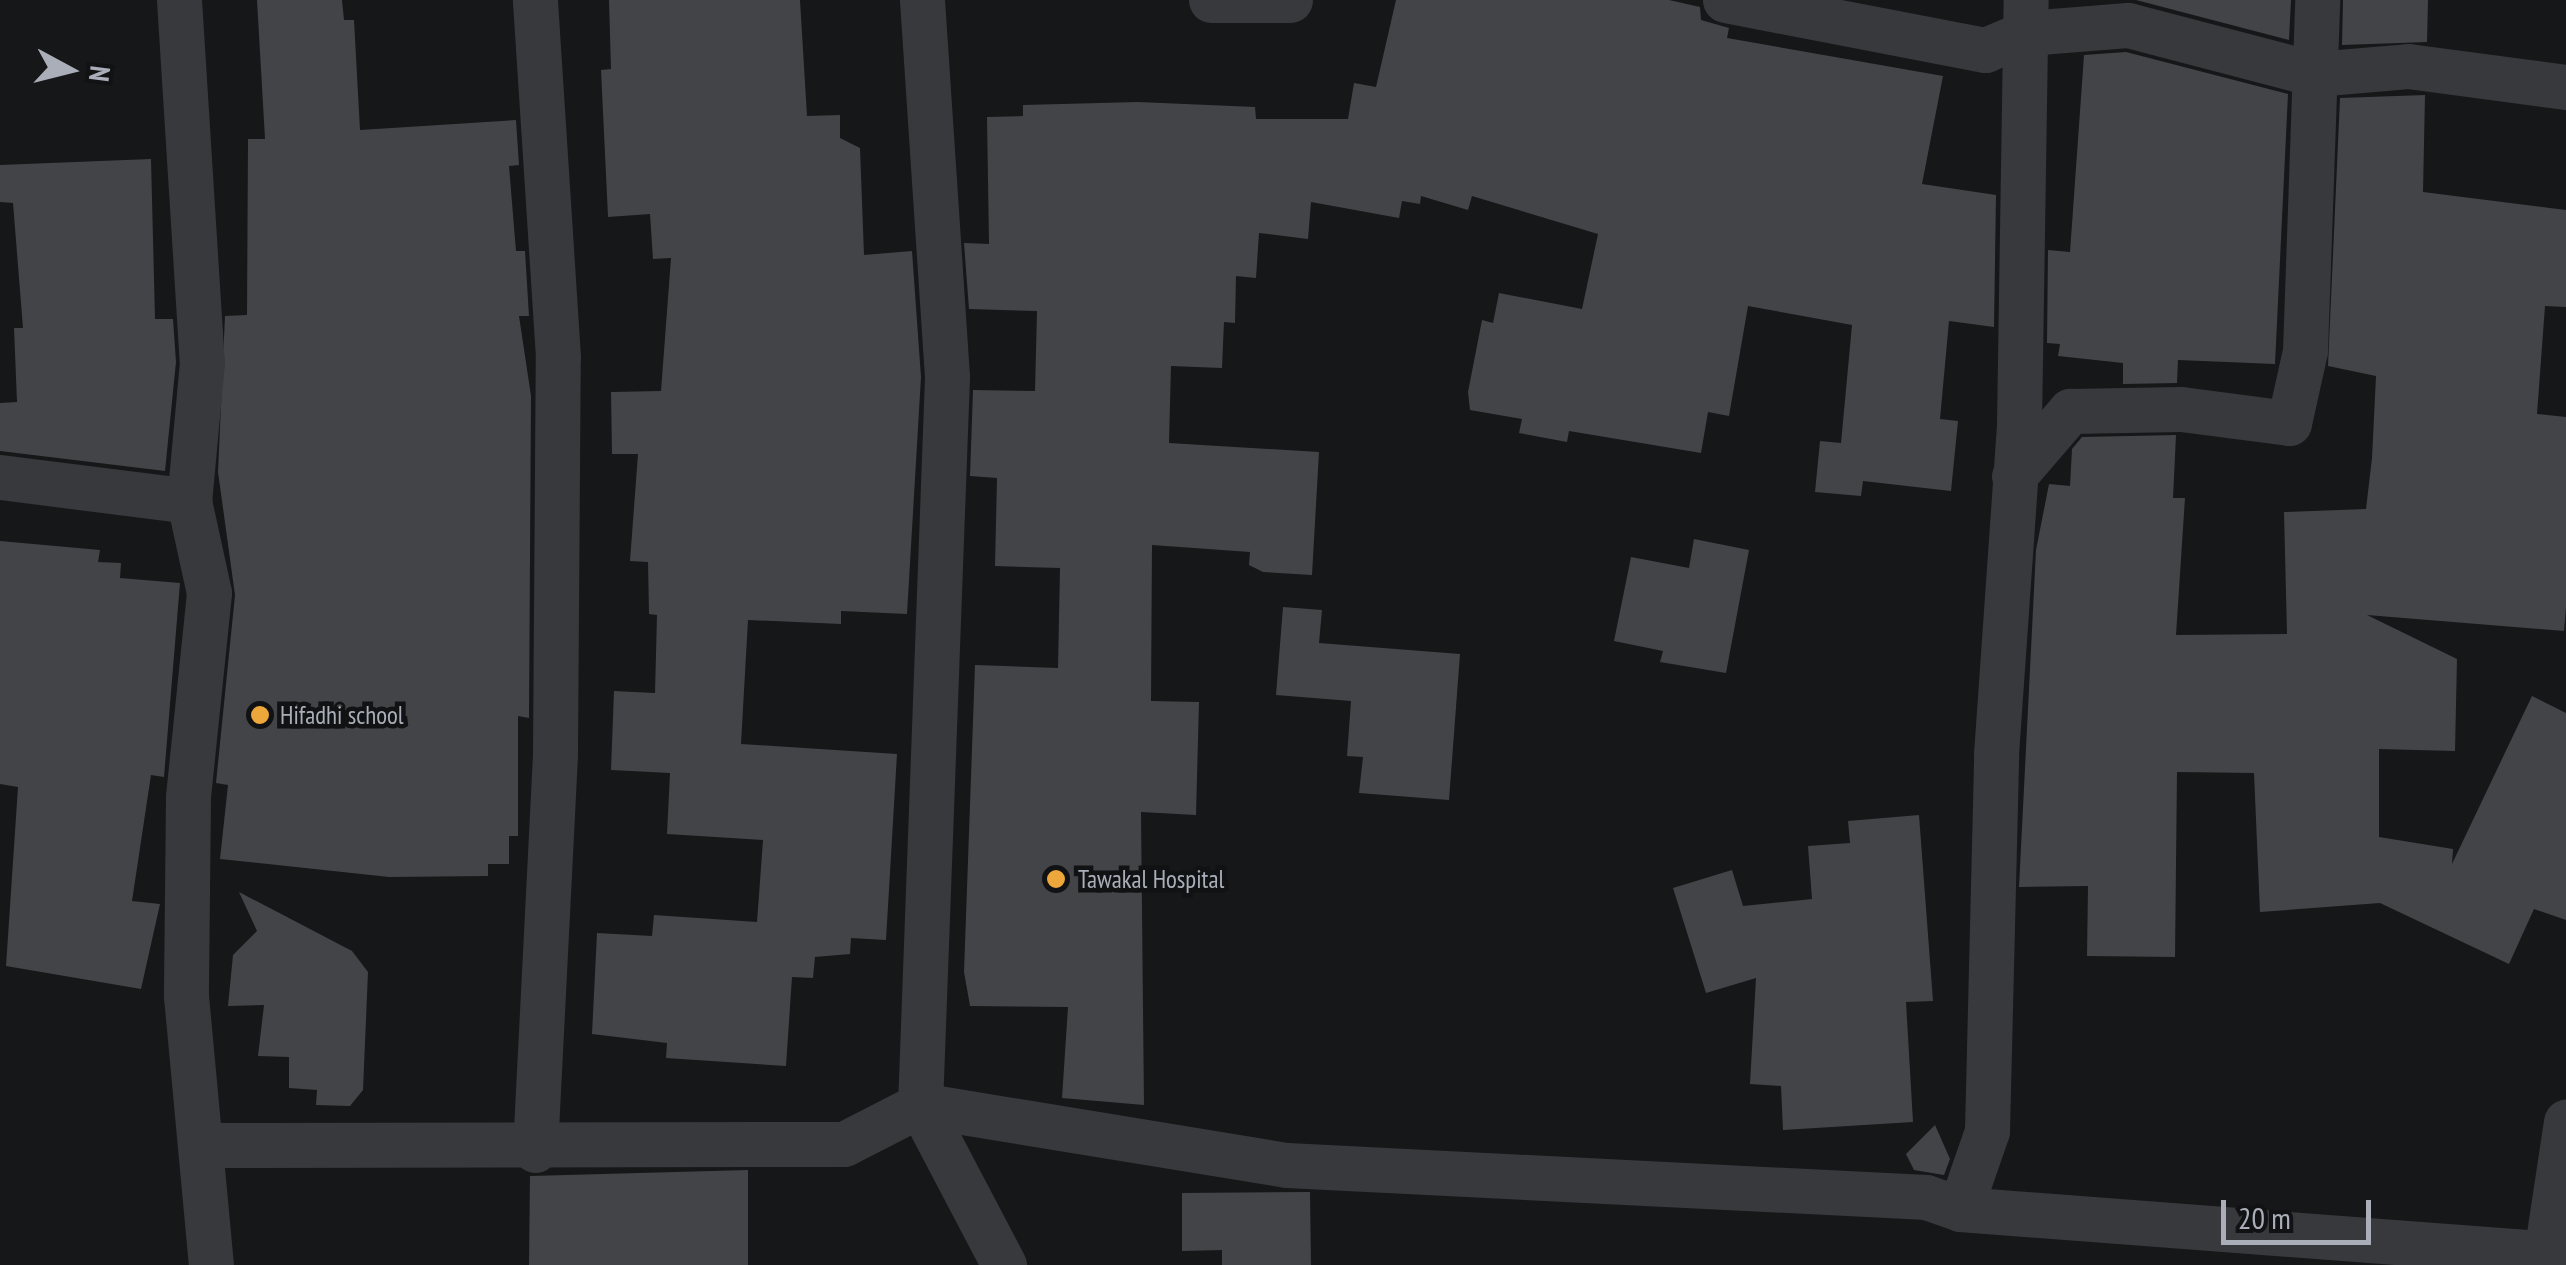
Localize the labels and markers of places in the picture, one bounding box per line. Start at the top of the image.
place label: Hifadhi school [280,700,404,730]
marker: Hifadhi school [249,704,271,726]
place label: Tawakal Hospital [1078,864,1224,894]
marker: Tawakal Hospital [1043,866,1069,892]

